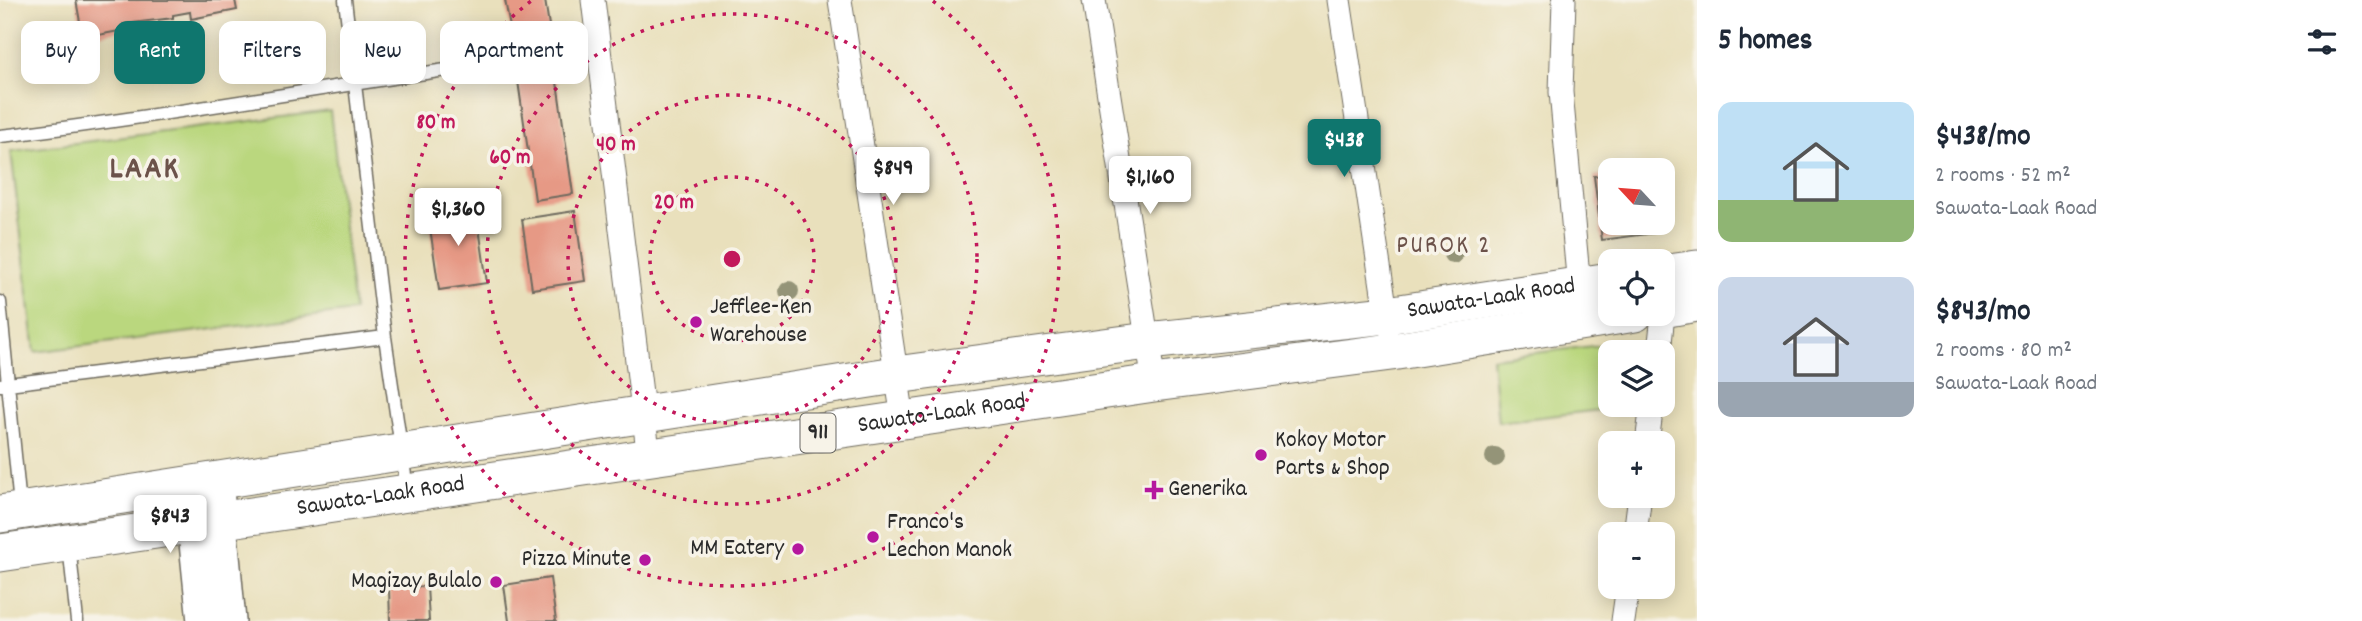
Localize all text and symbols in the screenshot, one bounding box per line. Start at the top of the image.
chip: Buy [21,21,100,84]
chip: Rent [114,21,205,84]
chip: Filters [219,21,326,84]
chip: New [340,21,426,84]
chip: Apartment [440,21,588,84]
text: 5 homes [1718,21,1812,64]
icon: filters [2303,23,2341,61]
text: 80 m [416,109,456,139]
text: $438/mo [1935,117,2031,160]
pin: $438 [1303,120,1385,179]
text: $438 [1324,125,1364,158]
icon: home [1774,130,1858,214]
text: 40 m [596,131,636,161]
text: 60 m [490,144,530,174]
district label: LAAK [110,148,180,194]
pin: $849 [852,148,934,207]
text: $849 [873,153,913,186]
pin: $1,160 [1093,156,1207,216]
north arrow [1598,158,1675,234]
map controls [1598,158,1675,599]
text: 2 rooms · 52 m² [1935,160,2071,193]
text: $1,160 [1125,162,1175,195]
pin: $1,360 [401,188,515,248]
text: 20 m [654,189,694,219]
text: Sawata-Laak Road [1935,193,2097,226]
text: $1,360 [430,194,486,227]
district label: PUROK 2 [1396,228,1492,265]
centre of rings [720,247,744,271]
button: locate [1598,249,1675,326]
street label: Sawata-Laak Road [1405,270,1578,329]
place label: Jefflee-Ken Warehouse [710,291,812,353]
text: $843/mo [1935,292,2031,335]
icon: home [1774,305,1858,389]
marker: Jefflee-Ken Warehouse [688,314,704,330]
text: 2 rooms · 80 m² [1935,335,2072,368]
button: layers [1598,340,1675,417]
text: Sawata-Laak Road [1935,368,2097,401]
street label: Sawata-Laak Road [855,385,1028,443]
road number: 911 [800,414,836,452]
place label: Kokoy Motor Parts & Shop [1275,424,1390,486]
button: + [1598,431,1675,508]
marker: Kokoy Motor Parts & Shop [1253,447,1269,463]
street label: Sawata-Laak Road [295,468,467,526]
place label: Generika [1168,473,1247,507]
marker: Generika [1146,482,1162,498]
pin: $843 [129,496,211,555]
text: $843 [150,501,190,534]
place label: Franco's Lechon Manok [887,506,1012,568]
button: − [1598,522,1675,599]
marker: Franco's Lechon Manok [865,529,881,545]
place label: MM Eatery [690,532,785,566]
marker: MM Eatery [790,541,806,557]
place label: Pizza Minute [521,543,631,577]
marker: Pizza Minute [637,552,653,568]
place label: Magizay Bulalo [351,565,482,599]
marker: Magizay Bulalo [488,574,504,590]

